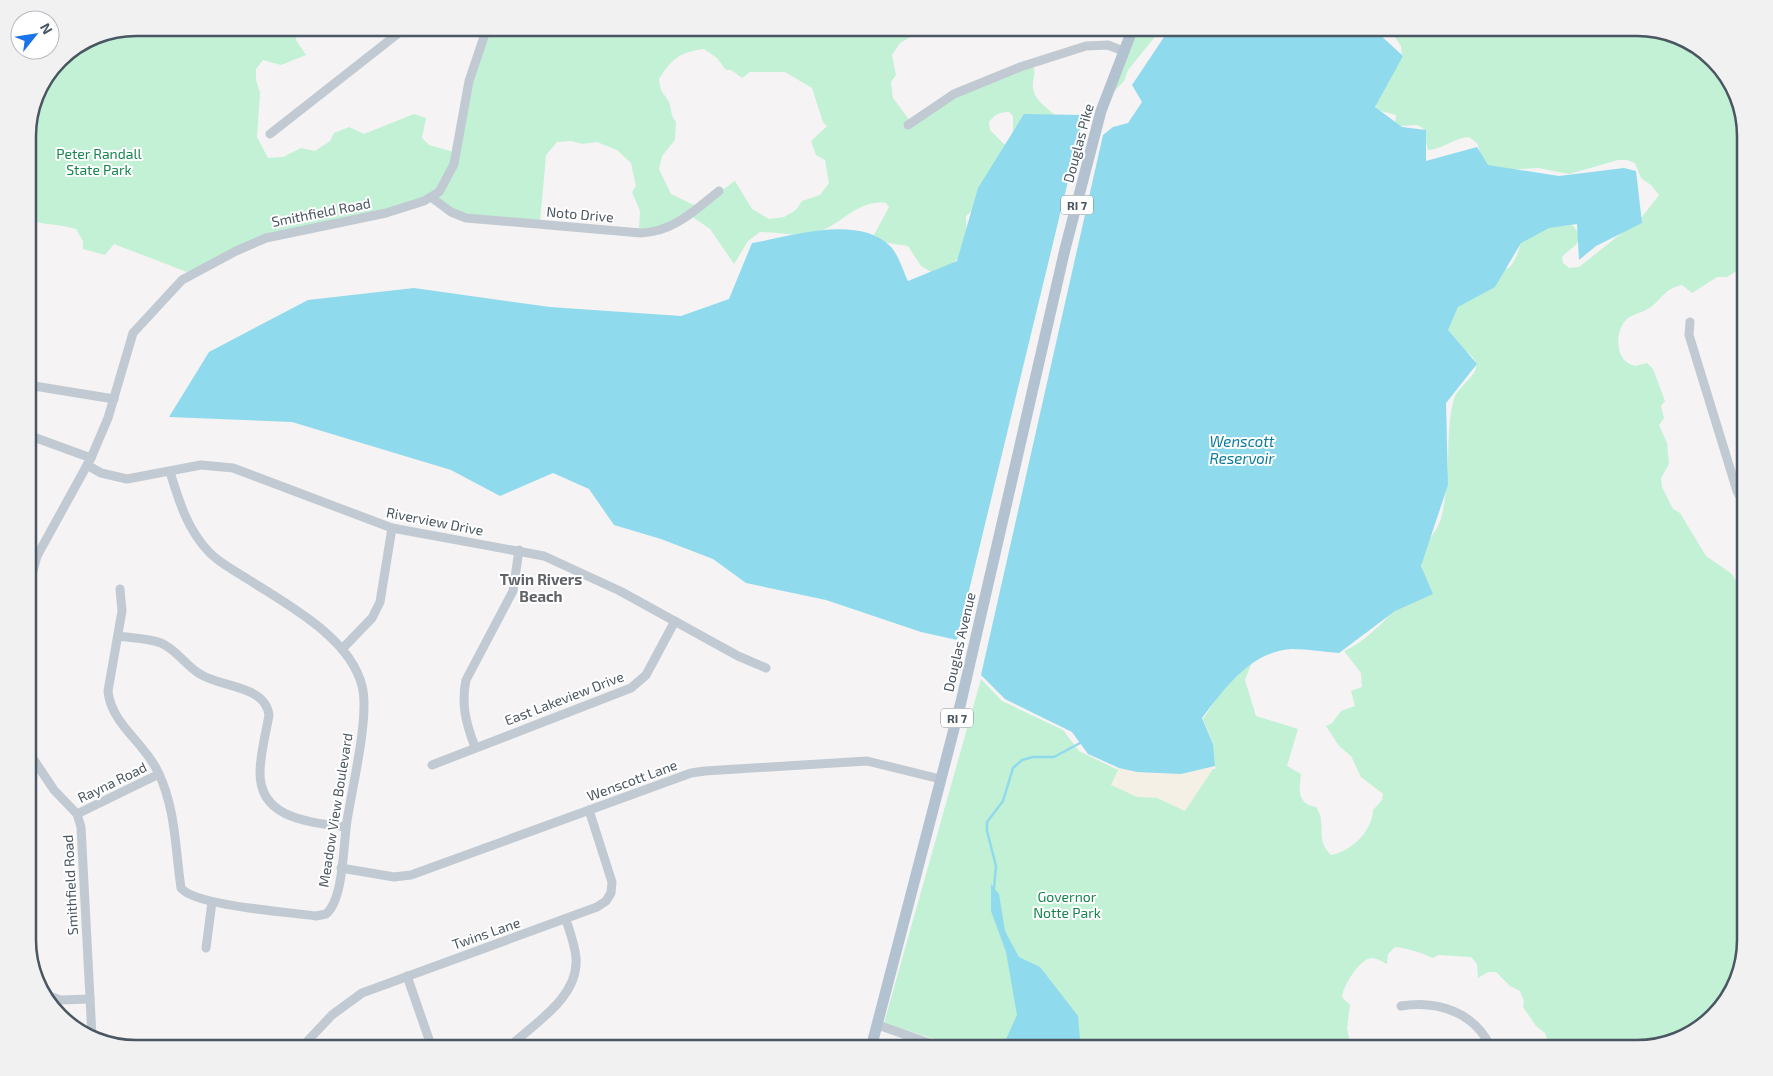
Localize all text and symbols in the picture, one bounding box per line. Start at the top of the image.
north arrow [10,10,60,60]
text: N [37,20,57,37]
street label: Douglas Pike [1059,102,1097,184]
park label: Peter Randall State Park [56,145,143,178]
street label: Smithfield Road [270,194,372,230]
road number: RI 7 [1061,196,1093,214]
street label: Noto Drive [546,203,614,225]
water label: Wenscott Reservoir [1209,432,1275,467]
street label: Riverview Drive [385,503,485,539]
district label: Twin Rivers Beach [500,570,582,605]
street label: Douglas Avenue [939,591,979,693]
street label: East Lakeview Drive [502,667,626,729]
road number: RI 7 [941,708,973,728]
street label: Meadow View Boulevard [314,732,356,888]
street label: Wenscott Lane [585,756,679,804]
street label: Rayna Road [75,758,149,806]
street label: Smithfield Road [59,834,81,936]
park label: Governor Notte Park [1033,888,1101,921]
street label: Twins Lane [450,913,522,953]

